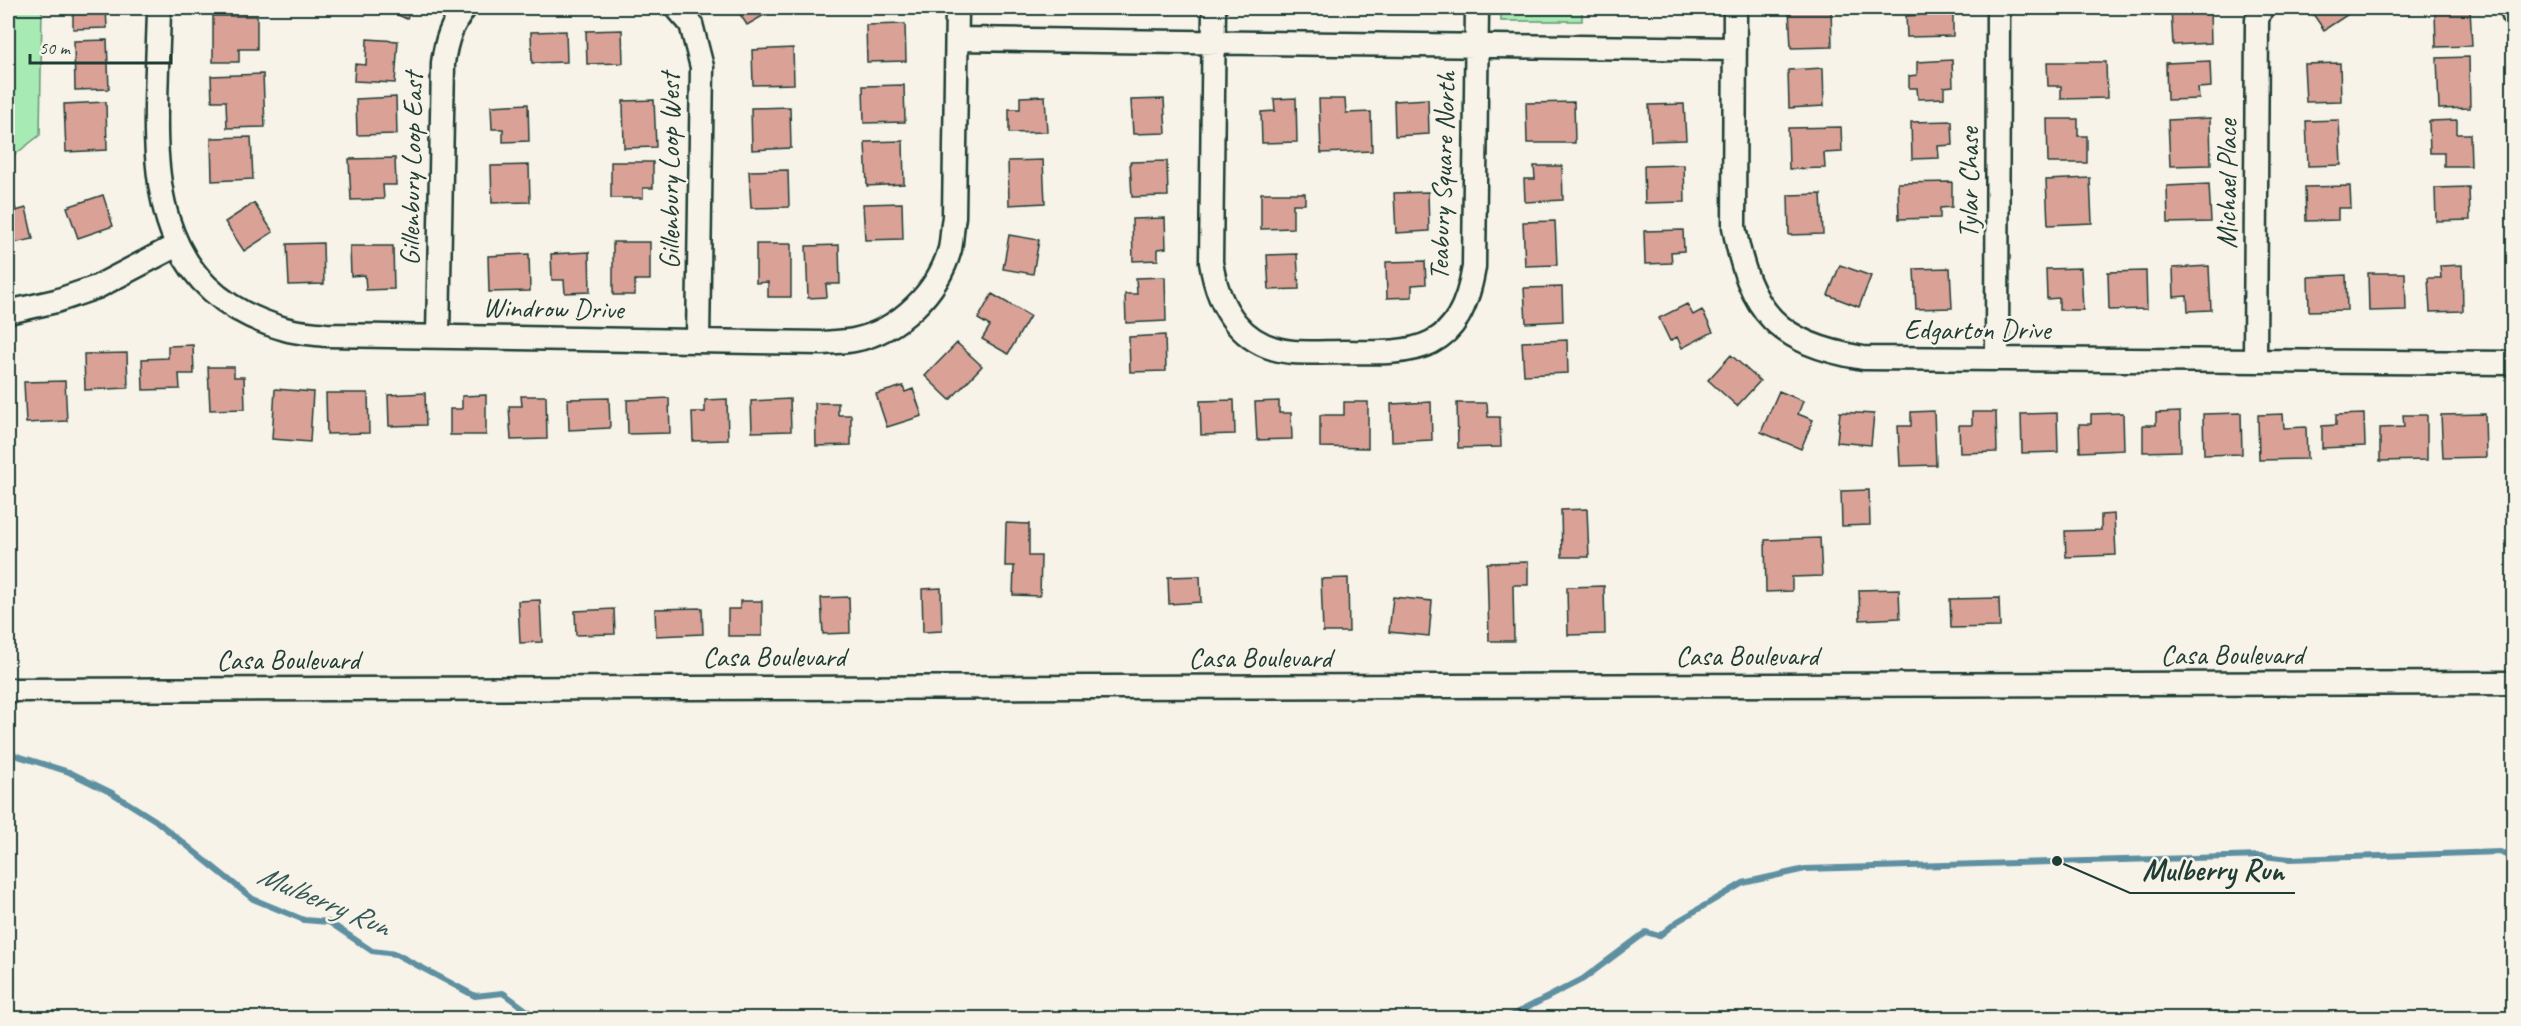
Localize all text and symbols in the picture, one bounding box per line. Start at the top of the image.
scale bar [30,27,171,65]
text: 50 m [39,37,72,59]
street label: Gillenbury Loop East [392,68,430,266]
street label: Gillenbury Loop West [652,69,687,269]
street label: Teabury Square North [1421,70,1463,281]
street label: Michael Place [2209,117,2244,249]
street label: Tylar Chase [1951,126,1986,239]
street label: Windrow Drive [482,289,626,327]
street label: Edgarton Drive [1904,312,2052,347]
street label: Casa Boulevard [2160,637,2308,672]
street label: Casa Boulevard [1675,638,1823,673]
street label: Casa Boulevard [702,639,850,674]
street label: Casa Boulevard [1188,640,1336,675]
street label: Casa Boulevard [216,642,364,677]
callout: Mulberry Run [2130,845,2295,893]
text: Mulberry Run [2142,851,2286,890]
water label: Mulberry Run [252,855,398,946]

